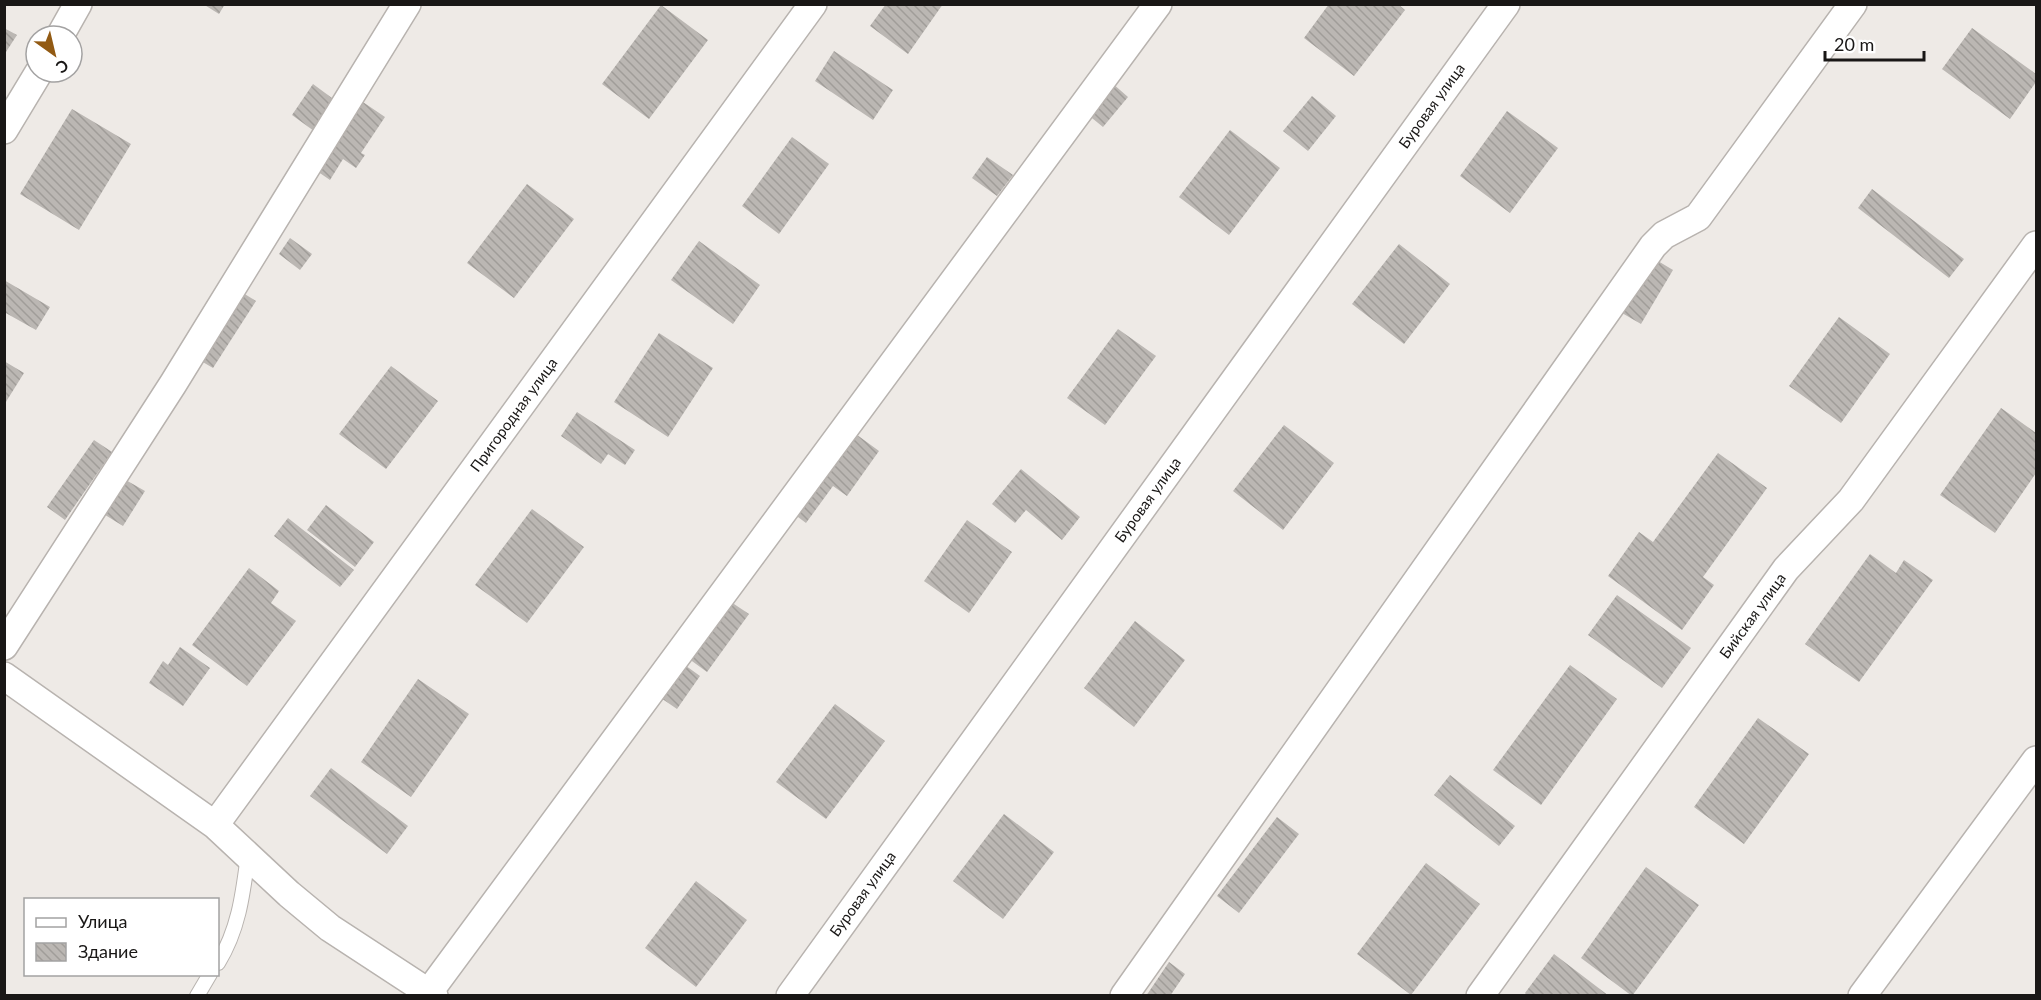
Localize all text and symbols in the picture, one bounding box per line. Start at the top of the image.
north arrow [24,24,84,84]
scale bar [1825,24,1924,62]
text: 20 m [1834,33,1874,55]
text: С [53,56,72,78]
street label: Буровая улица [1394,59,1468,151]
street label: Пригородная улица [466,354,561,475]
street label: Буровая улица [1110,453,1184,545]
street label: Бийская улица [1715,569,1789,662]
street label: Буровая улица [825,847,899,939]
legend [24,898,219,976]
text: Улица [78,910,128,932]
text: Здание [78,940,138,962]

